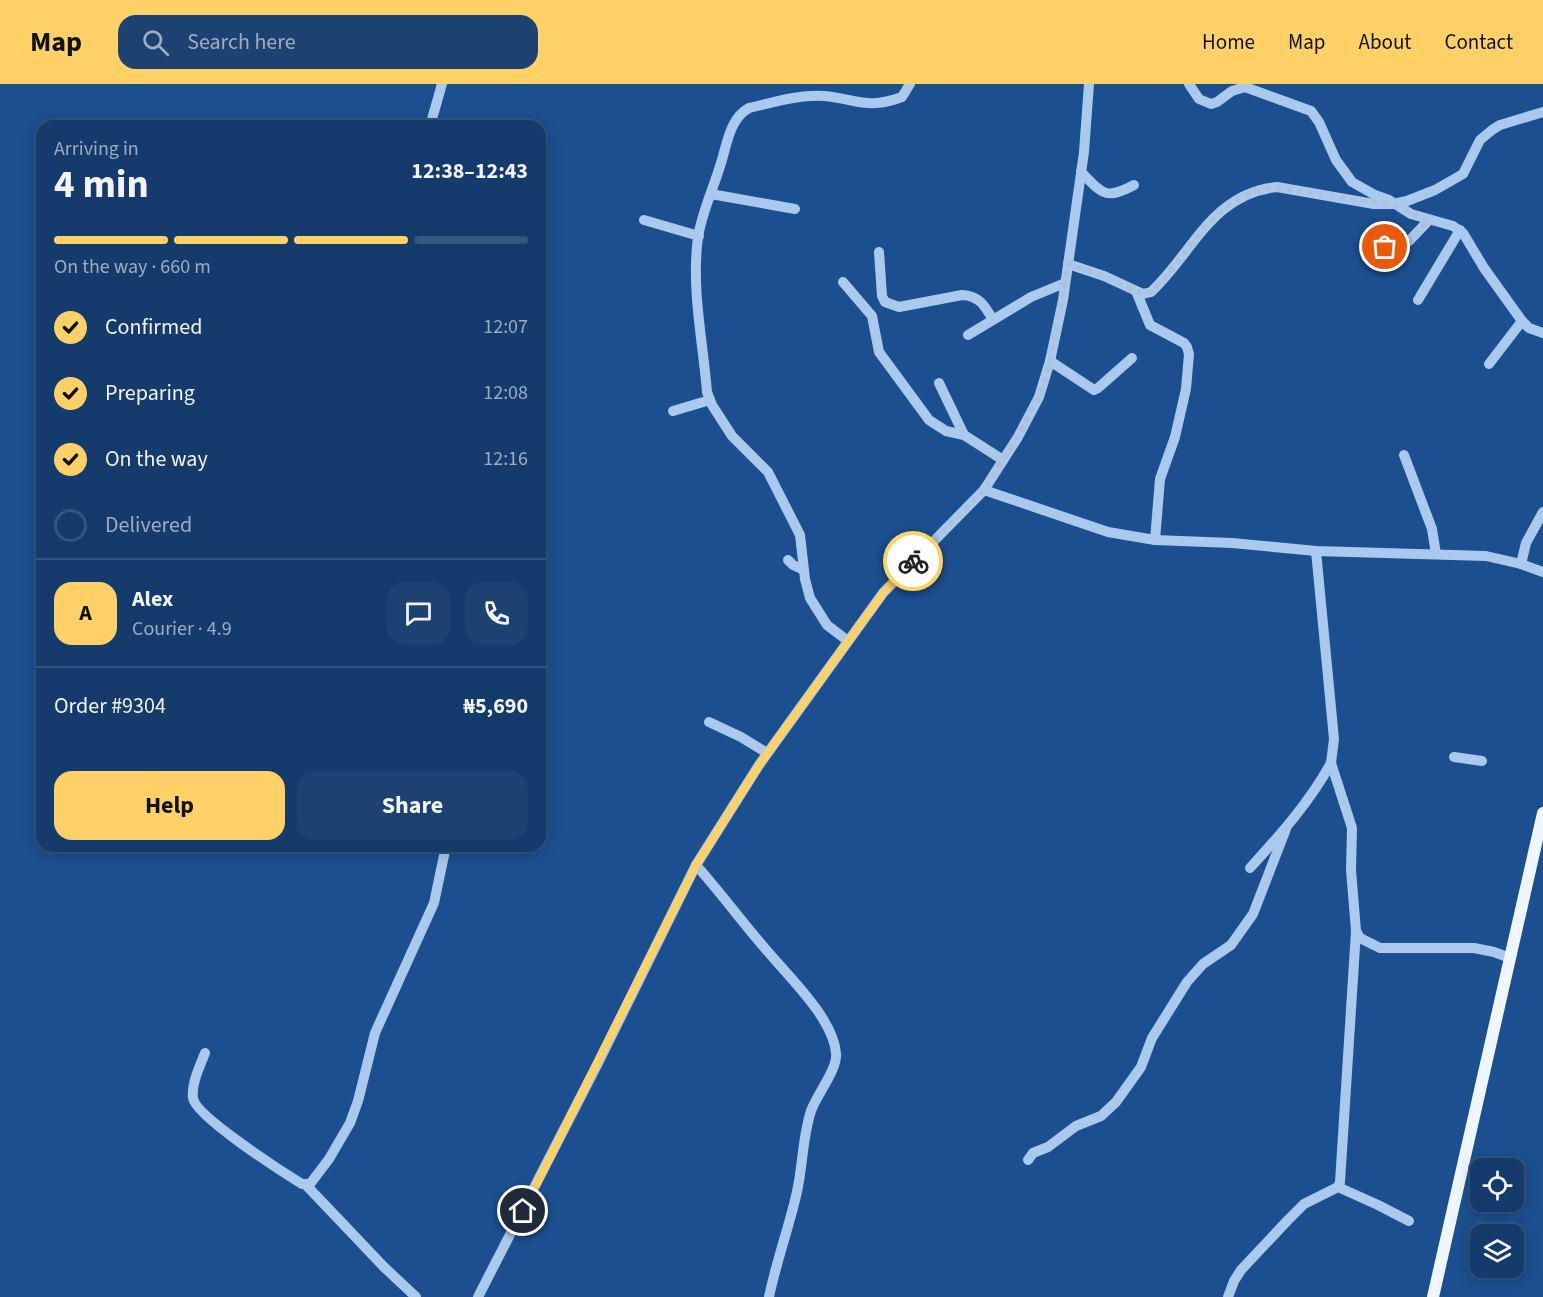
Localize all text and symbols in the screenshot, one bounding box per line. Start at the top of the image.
search box [118,15,538,69]
text: Map [30,22,82,62]
icon: search [139,26,172,59]
text: Search here [187,26,296,58]
text: Home [1202,27,1255,57]
text: Map [1288,27,1326,57]
text: About [1359,27,1411,57]
text: Contact [1444,27,1513,57]
text: Arriving in [54,135,139,163]
text: 12:38–12:43 [411,155,528,187]
text: 4 min [54,157,149,213]
pin [1359,221,1410,272]
icon: bag [1368,230,1401,263]
text: On the way · 660 m [54,253,211,281]
icon: check [54,311,87,344]
text: Confirmed [105,311,202,343]
text: 12:07 [483,313,528,341]
icon: check [54,377,87,410]
text: Preparing [105,377,195,409]
text: 12:08 [483,379,528,407]
icon: check [54,443,87,476]
text: On the way [105,443,208,475]
text: 12:16 [483,445,528,473]
text: Delivered [105,509,192,541]
courier [883,531,943,591]
icon: bike [897,545,930,578]
button: chat [387,582,450,645]
button: phone [465,582,528,645]
text: Alex [132,583,173,615]
text: A [79,597,92,629]
text: Courier · 4.9 [132,615,232,643]
text: Order #9304 [54,690,166,722]
text: ₦5,690 [463,690,528,722]
button: Help [54,771,285,840]
button: Share [297,771,528,840]
map controls [1470,1158,1524,1278]
button: locate [1470,1158,1524,1212]
pin [497,1185,548,1236]
icon: home [506,1194,539,1227]
button: layers [1470,1224,1524,1278]

